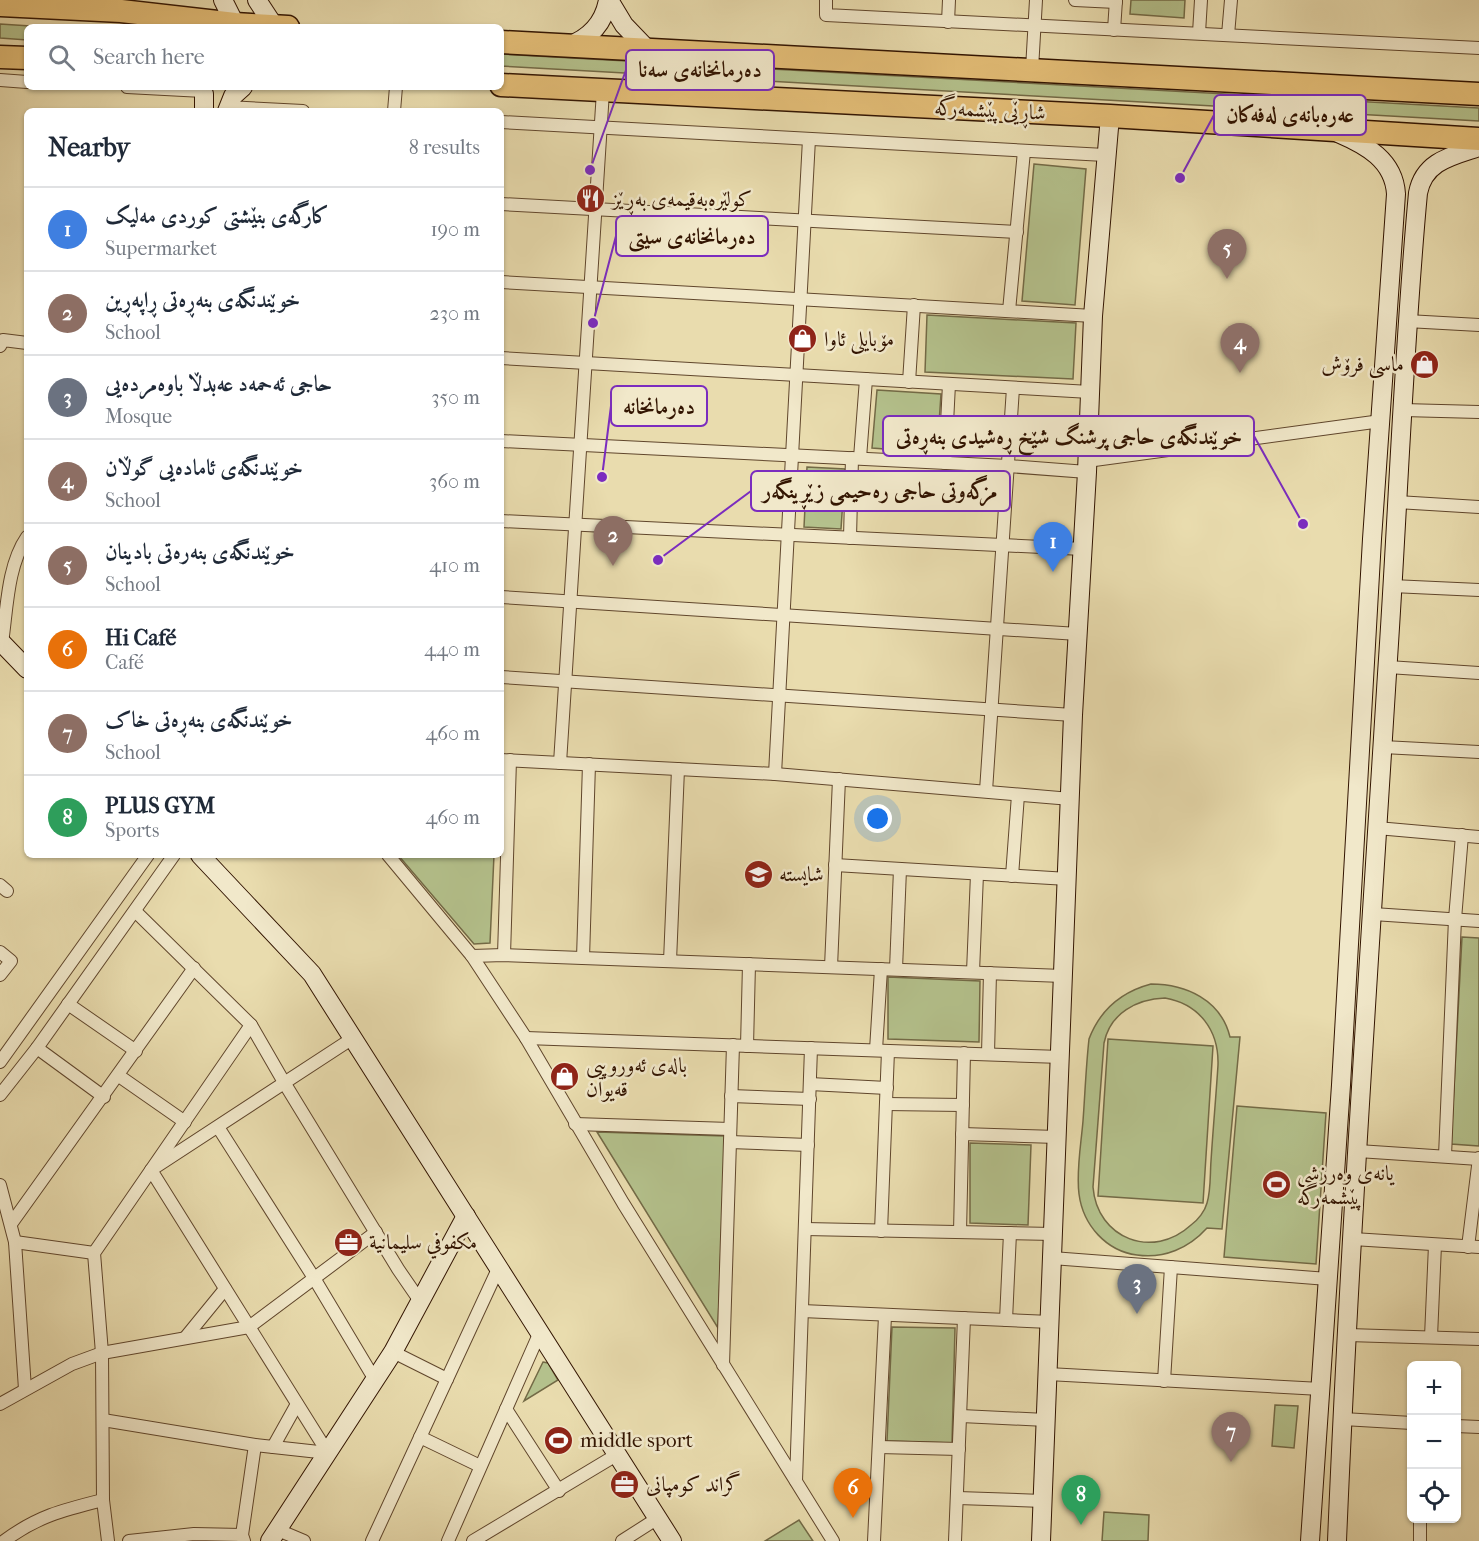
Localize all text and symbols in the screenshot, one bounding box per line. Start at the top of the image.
search box [24,24,504,90]
icon: search [45,41,78,74]
text: Search here [93,44,205,70]
callout: دەرمانخانەی سەنا [626,50,774,90]
text: دەرمانخانەی سەنا [638,57,762,83]
street label: شاڕێی پێشمەرگە [933,92,1046,130]
callout: عەرەبانەی لەفەکان [1214,95,1366,135]
text: عەرەبانەی لەفەکان [1226,102,1354,128]
text: Nearby [48,132,130,163]
text: 8 results [409,136,480,159]
restaurant icon: کولێرەبەقیمەی بەڕێز [575,183,607,215]
place label: کولێرەبەقیمەی بەڕێز [610,187,752,216]
text: کارگەی بنێشتی کوردی مەلیک [105,203,329,229]
callout: دەرمانخانەی سیتی [616,216,768,256]
text: 1 [64,218,71,241]
text: 190 m [430,218,480,241]
text: دەرمانخانەی سیتی [628,224,756,252]
pin: 5 [1208,230,1246,279]
text: Supermarket [105,237,217,260]
text: خوێندنگەی بنەڕەتی ڕاپەڕین [105,287,300,313]
text: 2 [62,302,73,325]
text: 230 m [430,302,480,325]
text: School [105,321,161,344]
shop icon: مۆبایلی ئاوا [787,323,819,355]
pin: 4 [1220,324,1260,373]
place label: مۆبایلی ئاوا [824,327,894,355]
shop icon: ماسی فرۆش [1409,348,1441,380]
place label: ماسی فرۆش [1321,352,1404,379]
text: حاجی ئەحمەد عەبدڵا باوەمردەیی [105,371,332,397]
text: 3 [63,386,72,409]
text: 350 m [431,386,480,409]
callout: دەرمانخانە [611,386,707,426]
text: دەرمانخانە [623,394,695,420]
text: Mosque [105,405,172,428]
callout: خوێندنگەی حاجی پرشنگ شێخ ڕەشیدی بنەڕەتی [883,416,1254,456]
text: خوێندنگەی حاجی پرشنگ شێخ ڕەشیدی بنەڕەتی [895,422,1242,456]
text: خوێندنگەی ئامادەیی گوڵان [105,455,303,481]
text: 4 [62,470,73,493]
text: 360 m [429,470,480,493]
callout: مزگەوتی حاجی رەحیمی زێڕینگەر [751,471,1010,511]
text: مزگەوتی حاجی رەحیمی زێڕینگەر [760,474,997,510]
text: School [105,489,161,512]
pin: 2 [594,516,632,566]
pin: 1 [1034,522,1072,572]
text: خوێندنگەی بنەرەتی بادینان [105,539,295,565]
text: 5 [63,554,72,577]
text: 410 m [429,554,480,577]
text: School [105,573,161,596]
text: Hi Café [105,625,176,651]
text: 6 [62,638,73,661]
text: 440 m [424,638,480,661]
text: Café [105,651,144,674]
text: خوێندنگەی بنەڕەتی خاک [105,707,293,733]
text: 7 [63,722,72,745]
text: 460 m [425,722,480,745]
text: School [105,741,161,764]
text: PLUS GYM [105,793,215,819]
your location [863,804,892,833]
text: 8 [62,806,73,829]
text: 460 m [425,806,480,829]
text: Sports [105,819,159,842]
school or university icon: شایستە [742,858,774,890]
place label: شایستە [779,862,824,886]
place label: بالەی ئەوروپیی قەیوان [586,1053,687,1102]
shop icon: بالەی ئەوروپیی قەیوان [549,1061,581,1093]
place label: یانەی وەرزشی پێشمەرگە [1297,1161,1395,1211]
sports icon: یانەی وەرزشی پێشمەرگە [1260,1169,1292,1201]
office icon: مكفوفي سليمانية [332,1226,364,1258]
place label: مكفوفي سليمانية [369,1230,477,1259]
pin: 3 [1118,1264,1156,1314]
map controls [1407,1361,1461,1523]
button: + [1407,1361,1461,1415]
pin: 7 [1212,1412,1250,1462]
button: − [1407,1415,1461,1469]
sports icon: middle sport [543,1424,575,1456]
place label: middle sport [580,1428,694,1452]
office icon: گراند كومپانى [609,1468,641,1500]
pin: 6 [834,1468,872,1518]
button: locate [1407,1469,1461,1523]
place label: گراند كومپانى [646,1470,741,1498]
pin: 8 [1062,1476,1100,1525]

